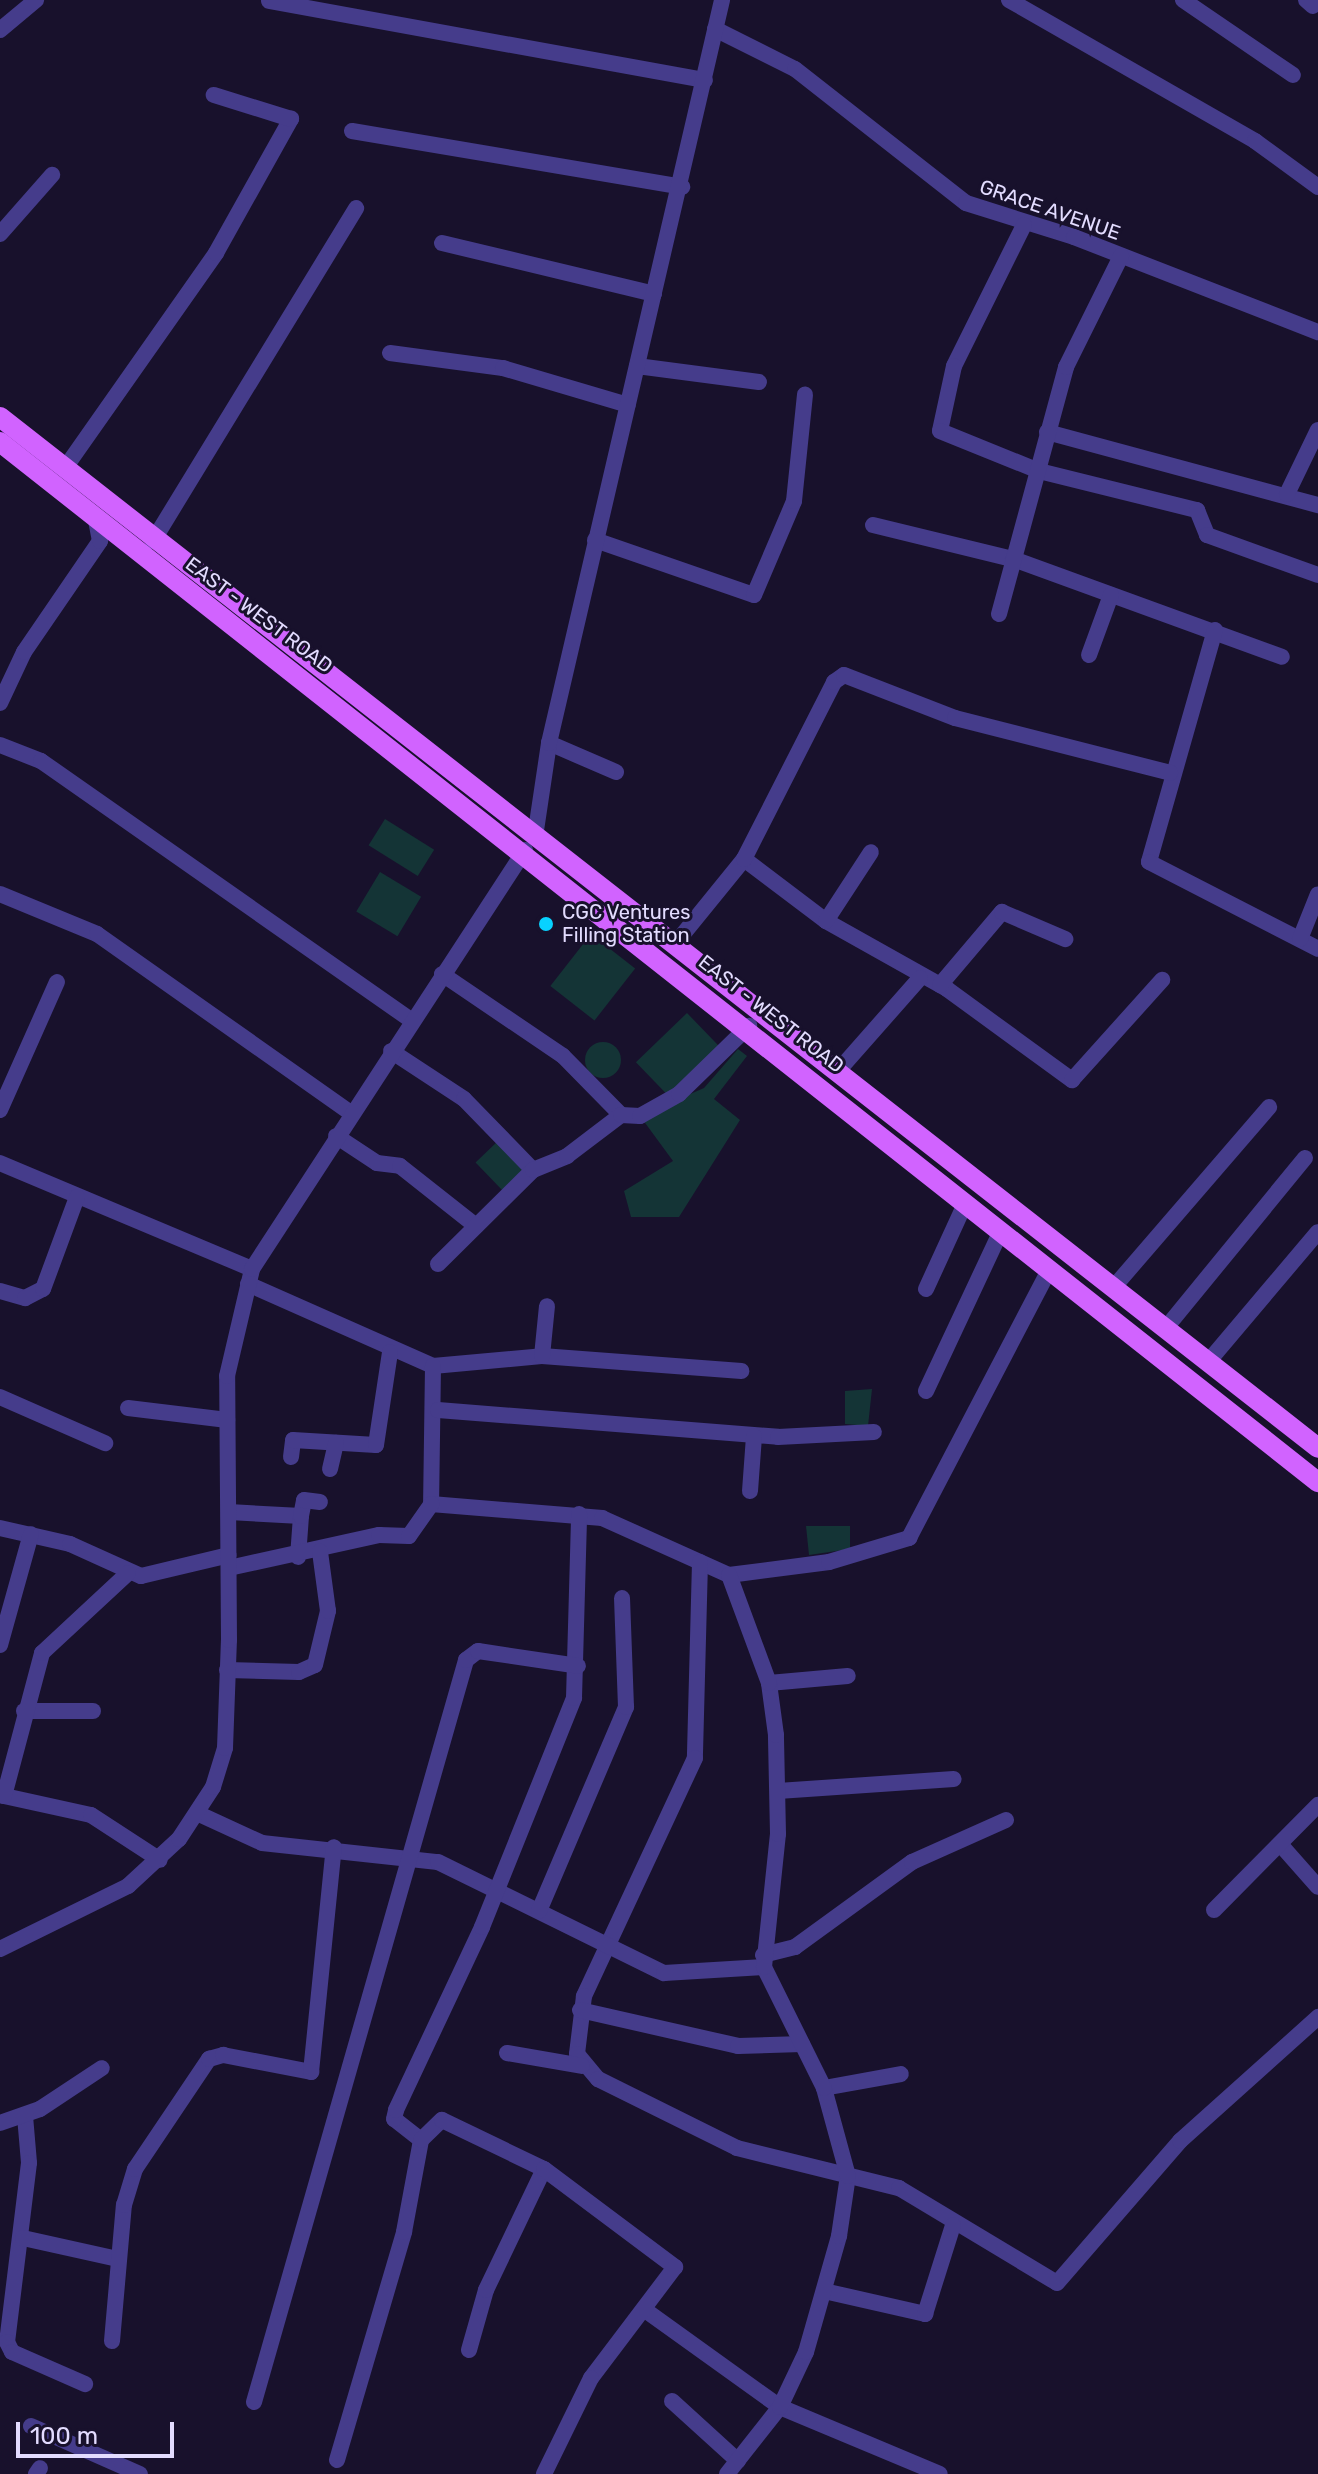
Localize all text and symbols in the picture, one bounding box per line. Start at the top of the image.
street label: GRACE AVENUE [976,175,1124,245]
street label: EAST - WEST ROAD [180,552,338,678]
place label: CGC Ventures Filling Station [562,900,691,947]
marker: CGC Ventures Filling Station [537,915,555,933]
street label: EAST - WEST ROAD [693,949,849,1079]
scale bar [20,2406,178,2456]
text: 100 m [30,2422,98,2450]

